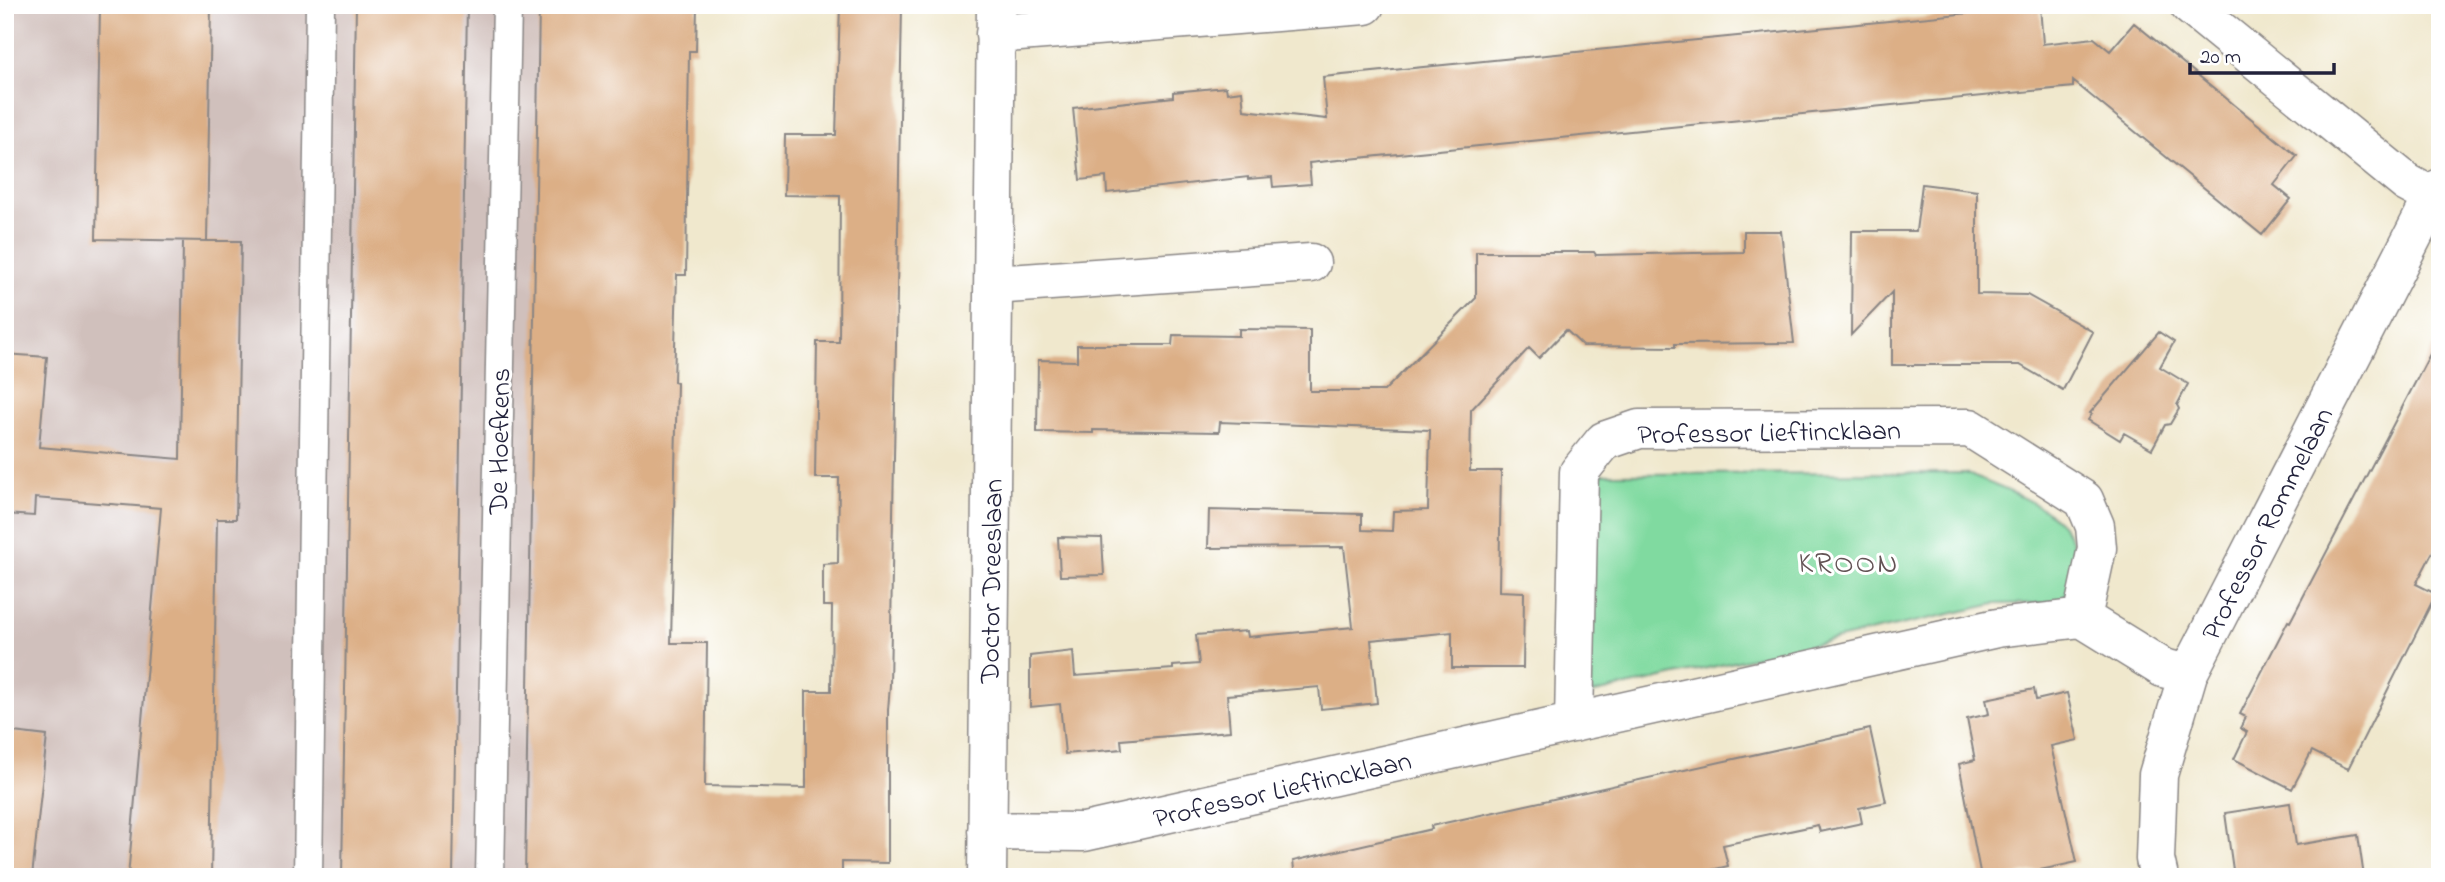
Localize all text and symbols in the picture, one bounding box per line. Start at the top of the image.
scale bar [2190,32,2333,76]
text: 20 m [2200,43,2241,73]
street label: De Hoefkens [480,367,523,516]
street label: Professor Rommelaan [2193,401,2346,648]
street label: Professor Lieftincklaan [1637,412,1901,457]
street label: Doctor Dreeslaan [971,478,1016,685]
district label: KROON [1798,543,1900,587]
street label: Professor Lieftincklaan [1150,742,1416,841]

